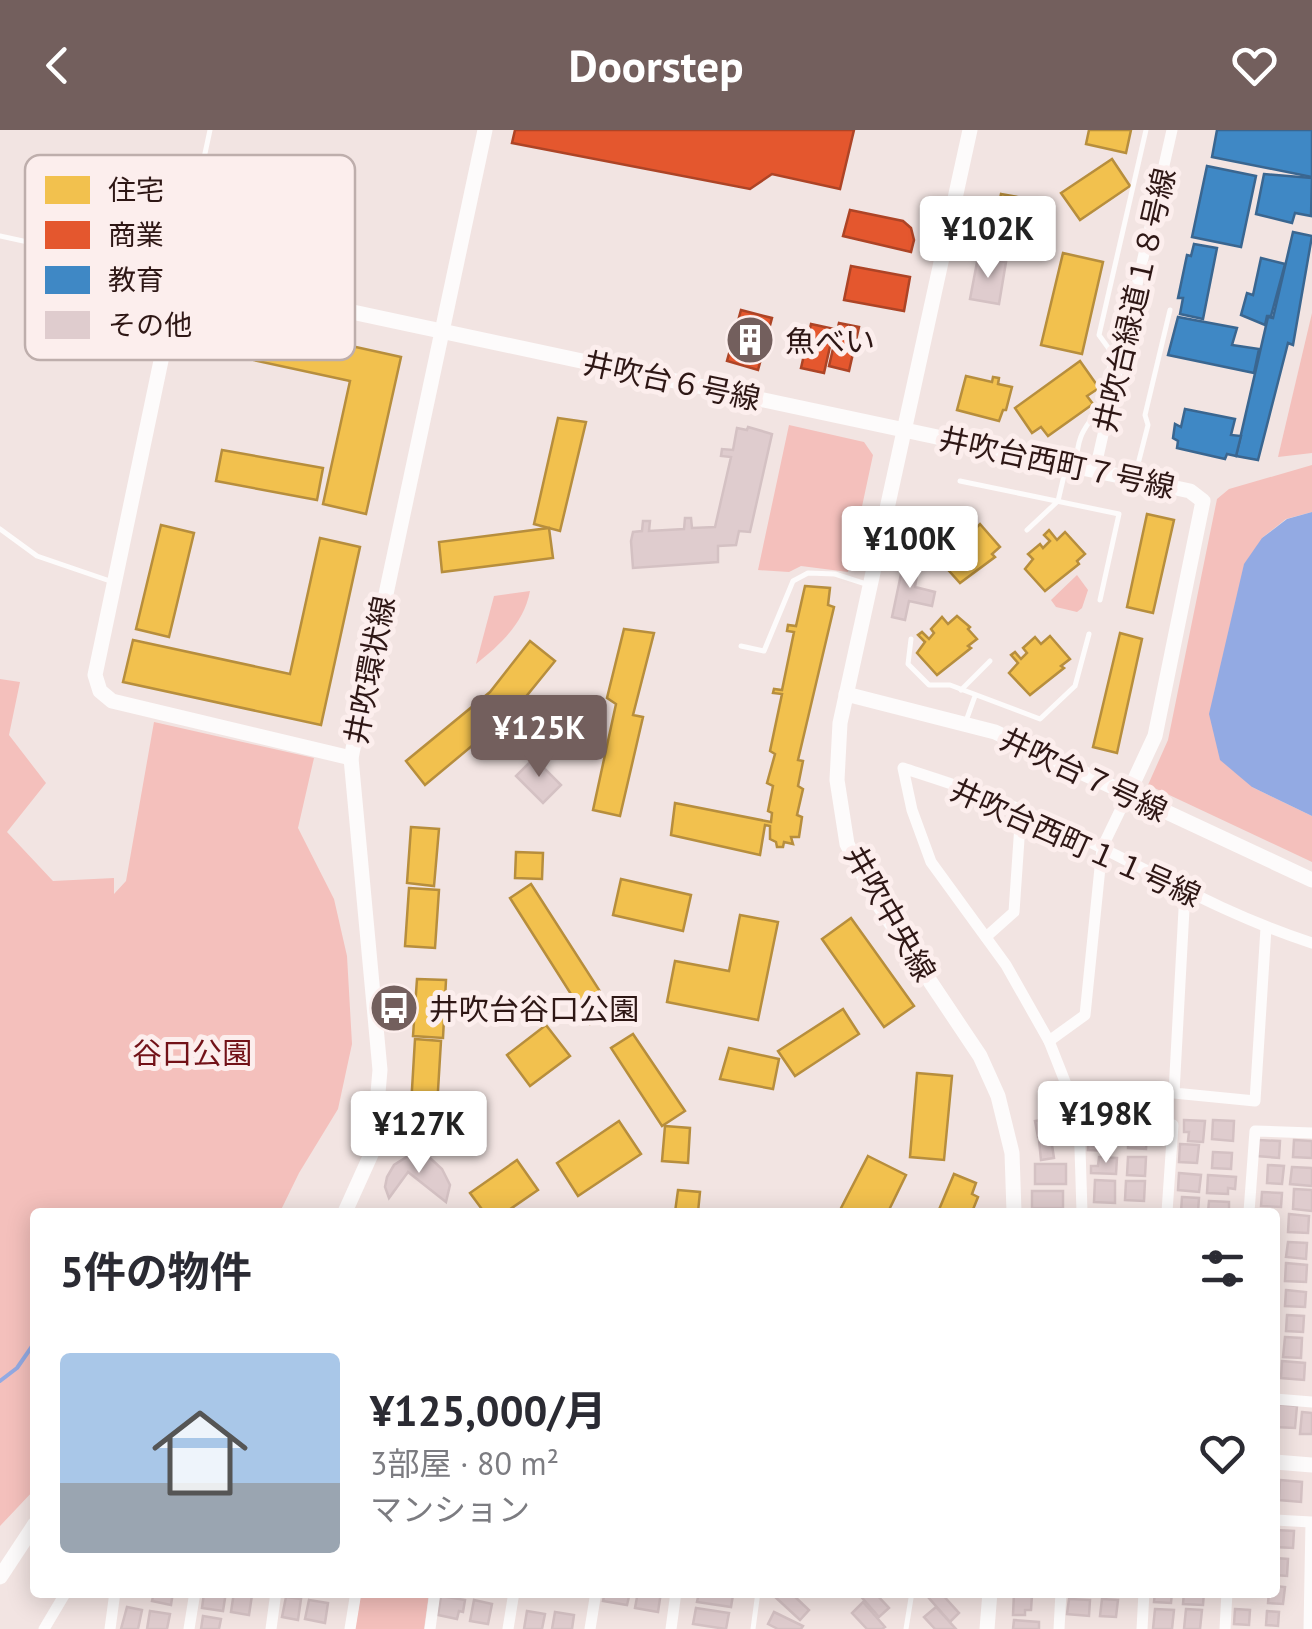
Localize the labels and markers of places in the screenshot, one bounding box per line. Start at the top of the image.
pin: ¥102K [918,196,1058,281]
building icon: 魚べい [724,314,776,366]
place label: 魚べい [785,321,875,360]
pin: ¥100K [840,506,980,591]
pin: ¥125K [469,695,609,780]
bus stop icon: 井吹台谷口公園 [368,982,420,1034]
place label: 井吹台谷口公園 [429,989,639,1028]
pin: ¥198K [1036,1081,1176,1166]
pin: ¥127K [349,1091,489,1176]

